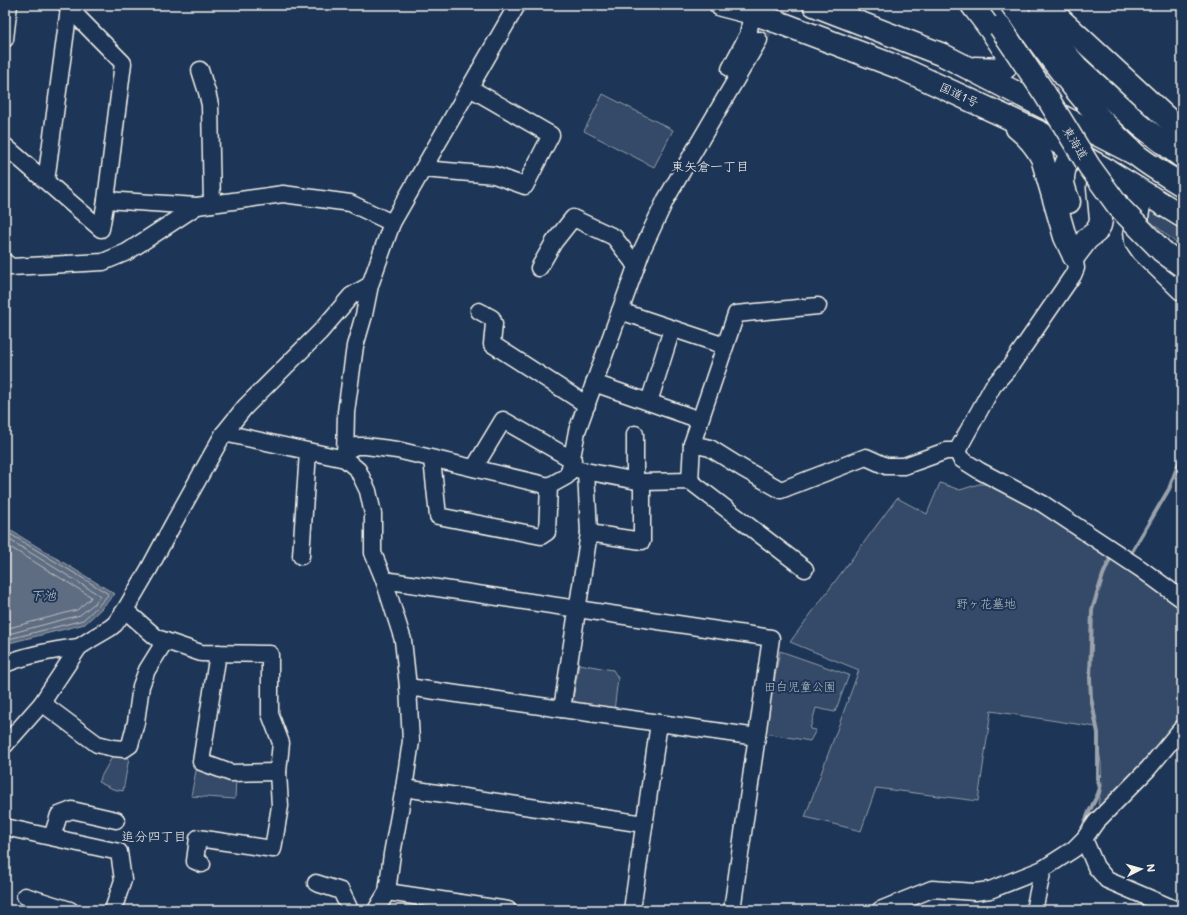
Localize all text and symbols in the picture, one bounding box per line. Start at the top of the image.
street label: 国道1号 [937,78,982,110]
street label: 東海道 [1060,123,1092,162]
district label: 東矢倉一丁目 [671,157,749,174]
water label: 下池 [30,586,57,603]
park label: 野ヶ花墓地 [956,595,1016,611]
park label: 田白児童公園 [764,678,836,694]
district label: 追分四丁目 [121,827,187,844]
north arrow [1121,849,1161,889]
text: N [1144,863,1159,873]

